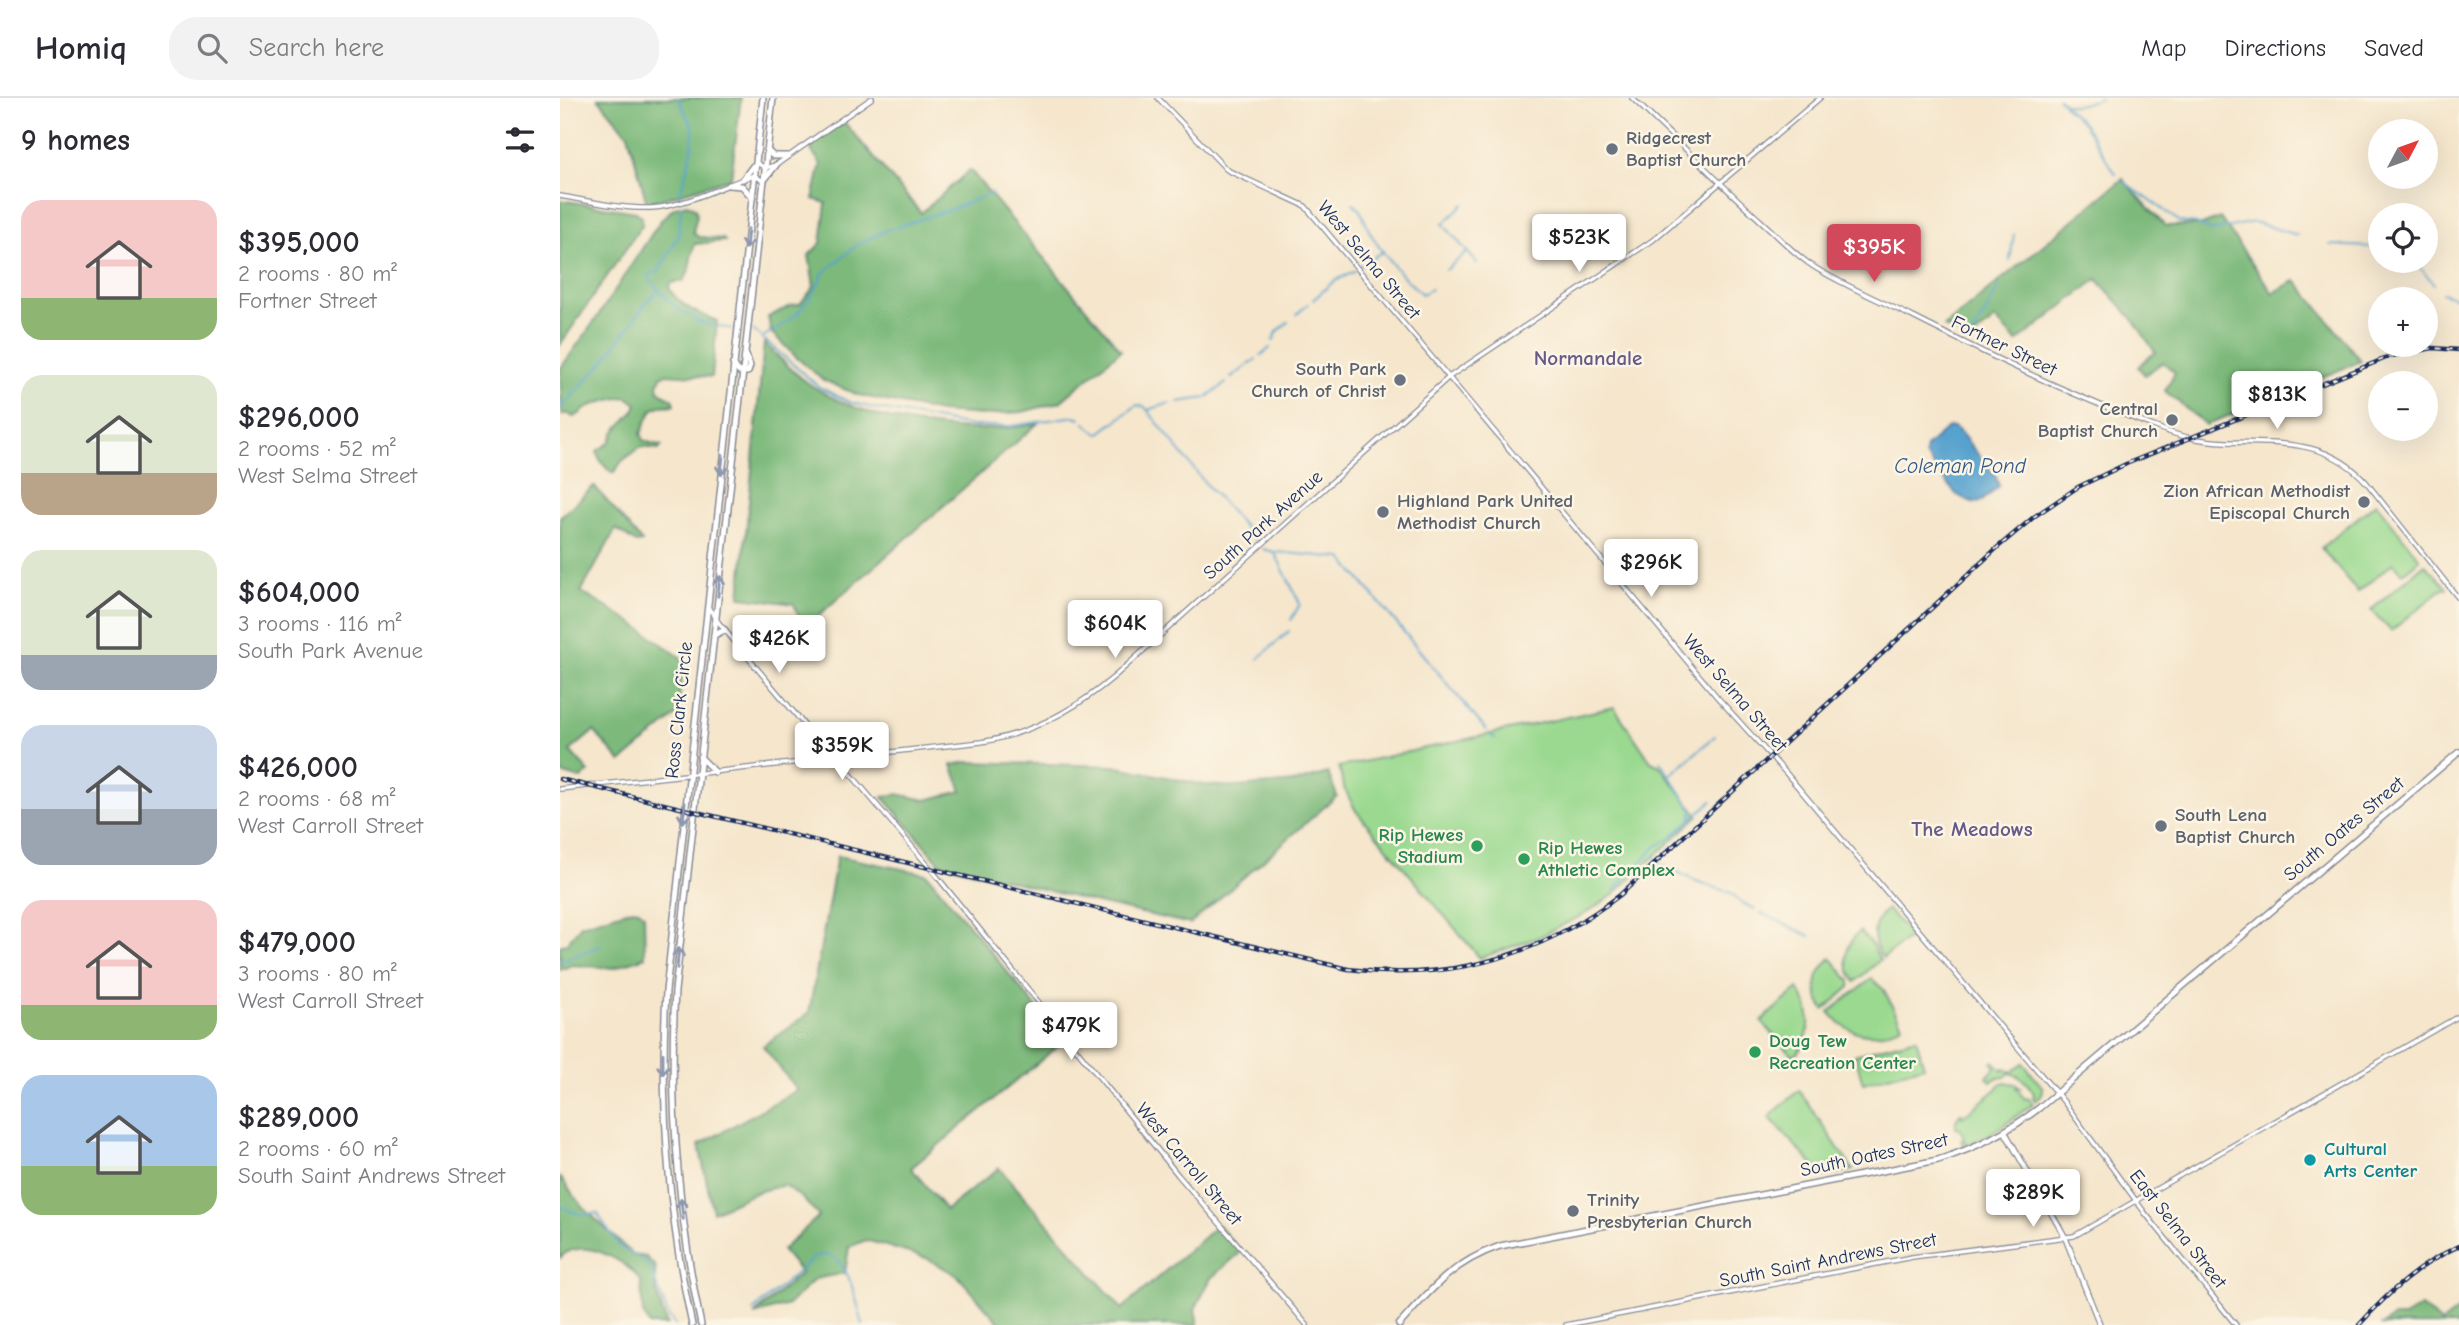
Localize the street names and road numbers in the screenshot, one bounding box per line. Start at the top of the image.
street label: West Selma Street [1313,196,1425,324]
street label: Fortner Street [1948,311,2061,381]
street label: South Park Avenue [1199,466,1327,584]
street label: West Selma Street [1678,630,1792,756]
street label: Ross Clark Circle [661,640,697,780]
street label: South Oates Street [2279,772,2409,886]
street label: West Carroll Street [1131,1098,1247,1230]
street label: South Oates Street [1798,1128,1950,1181]
street label: East Selma Street [2125,1165,2232,1293]
street label: South Saint Andrews Street [1718,1228,1939,1292]

